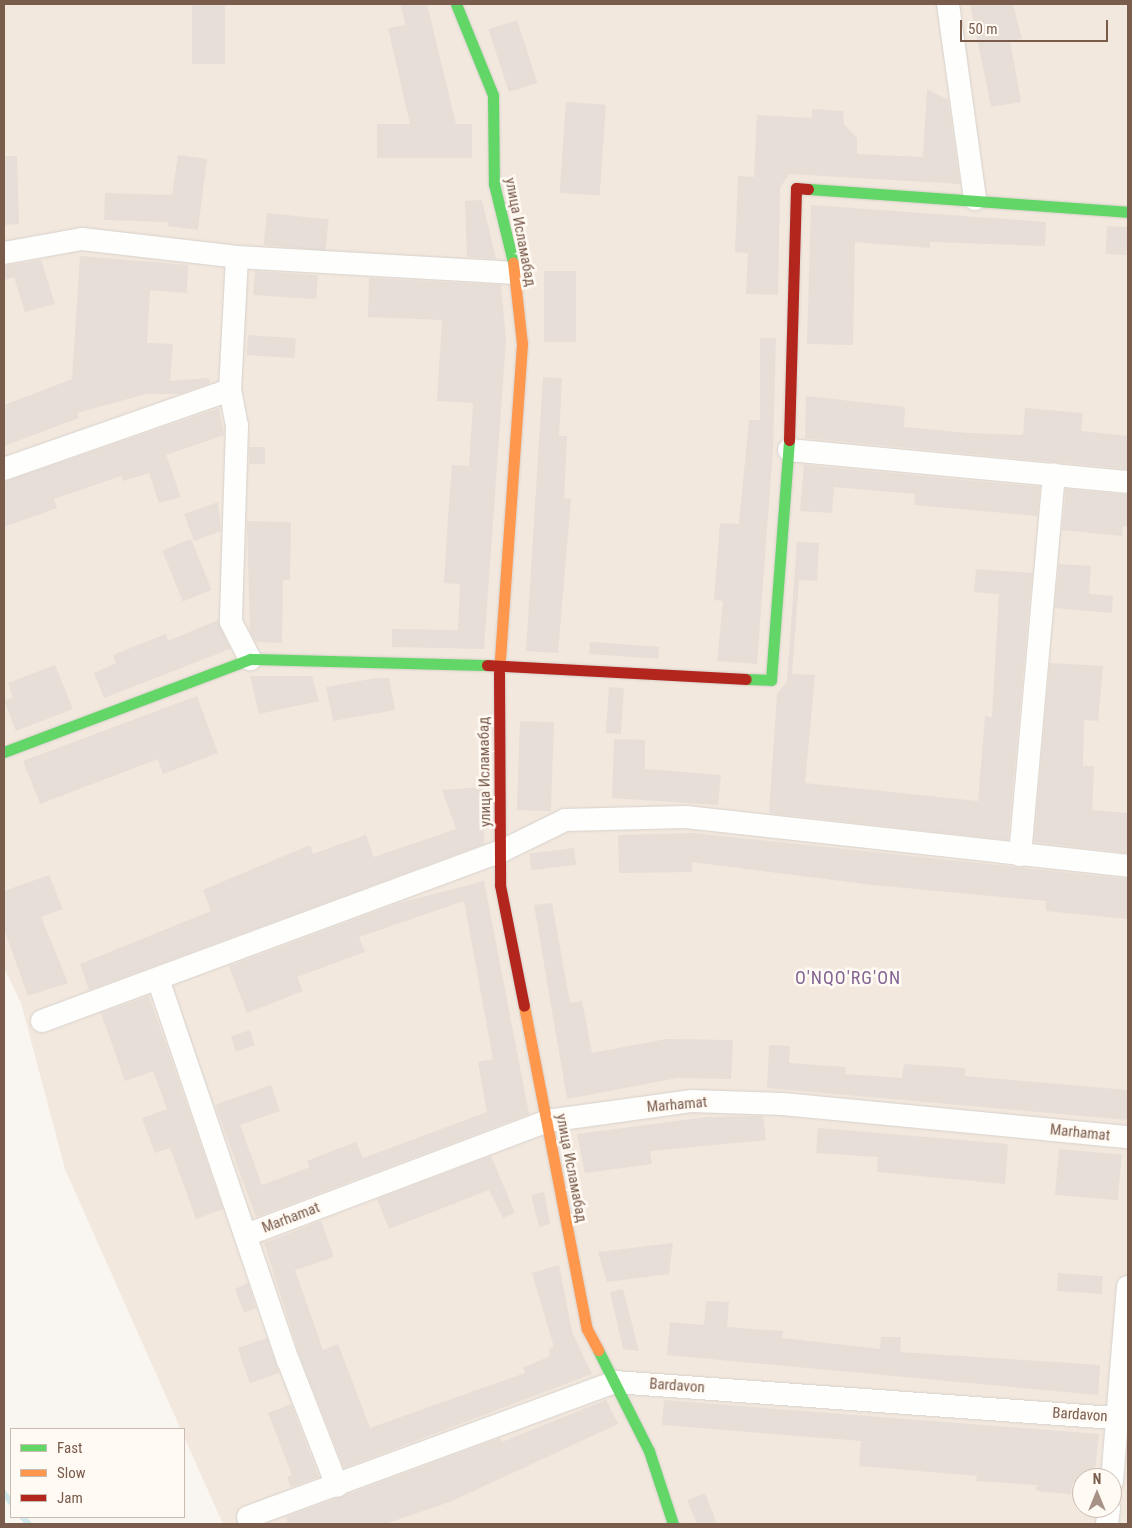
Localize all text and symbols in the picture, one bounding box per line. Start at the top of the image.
scale bar [962,10,1110,42]
text: 50 m [968,20,998,38]
street label: улица Исламабад [501,176,539,288]
street label: улица Исламабад [475,717,495,827]
district label: O'NQO'RG'ON [794,967,902,989]
street label: Marhamat [646,1093,708,1117]
street label: улица Исламабад [552,1112,590,1224]
street label: Marhamat [1049,1121,1111,1145]
street label: Marhamat [260,1199,322,1237]
street label: Bardavon [649,1375,705,1397]
street label: Bardavon [1052,1404,1108,1426]
legend [10,1428,185,1518]
text: Fast [57,1439,82,1457]
text: Slow [57,1464,86,1482]
north arrow [1072,1468,1122,1518]
text: N [1093,1471,1101,1487]
text: Jam [57,1489,83,1507]

